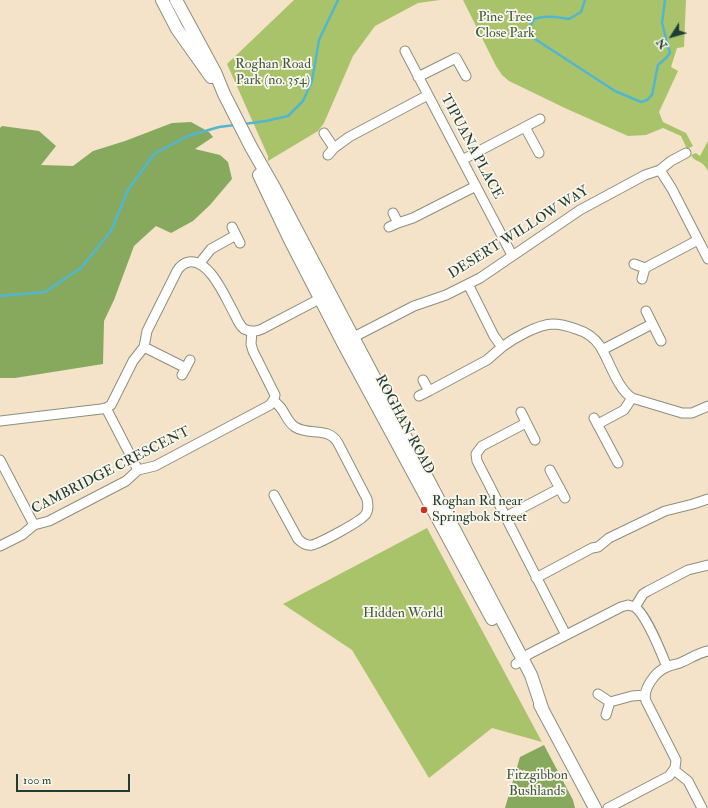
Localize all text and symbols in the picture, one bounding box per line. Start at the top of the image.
park label: Pine Tree Close Park [475,10,535,42]
north arrow [652,16,692,56]
text: N [654,36,670,51]
park label: Roghan Road Park (no. 354) [235,57,311,90]
street label: TIPUANA PLACE [436,92,506,202]
street label: DESERT WILLOW WAY [446,183,592,283]
street label: ROGHAN ROAD [371,372,437,478]
street label: CAMBRIDGE CRESCENT [29,424,193,518]
place label: Roghan Rd near Springbok Street [432,494,527,526]
marker: Roghan Rd near Springbok Street [419,505,429,515]
park label: Hidden World [363,606,443,622]
scale bar [18,766,132,792]
park label: Fitzgibbon Bushlands [506,768,568,800]
text: 100 m [23,773,51,788]

